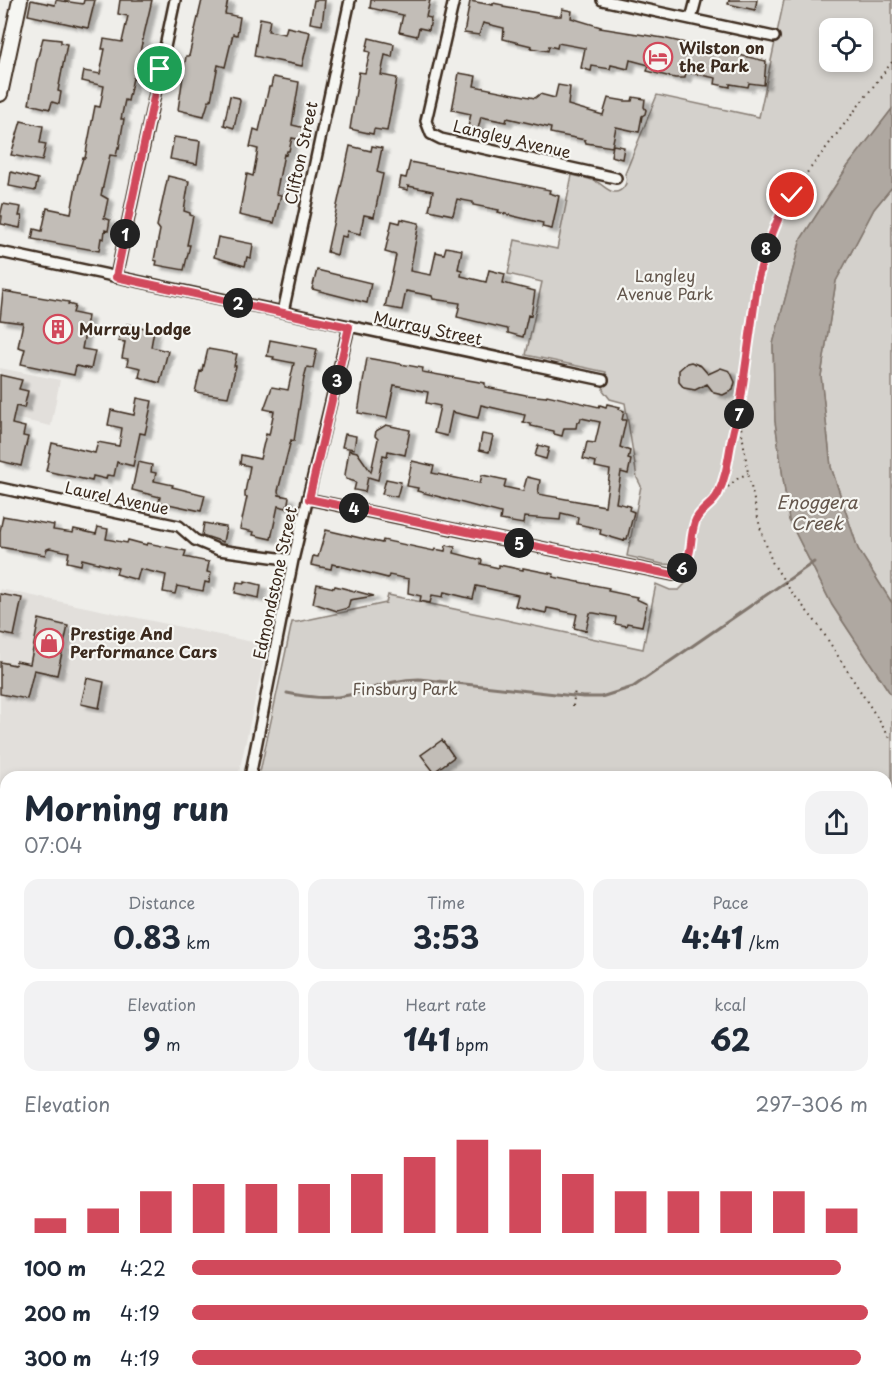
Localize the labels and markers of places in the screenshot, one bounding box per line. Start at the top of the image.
place label: Wilston on the Park [679,35,765,77]
hotel icon: Wilston on the Park [642,41,674,73]
pin [134,43,185,94]
pin [766,169,817,220]
pin: 1 [110,219,140,249]
pin: 8 [751,233,781,263]
pin: 2 [223,288,253,318]
building icon: Murray Lodge [42,313,74,345]
place label: Murray Lodge [79,316,191,340]
pin: 3 [322,365,352,395]
pin: 7 [724,399,754,429]
pin: 4 [339,493,369,523]
pin: 5 [504,528,534,558]
pin: 6 [667,553,697,583]
place label: Prestige And Performance Cars [70,621,218,663]
shop icon: Prestige And Performance Cars [33,627,65,659]

